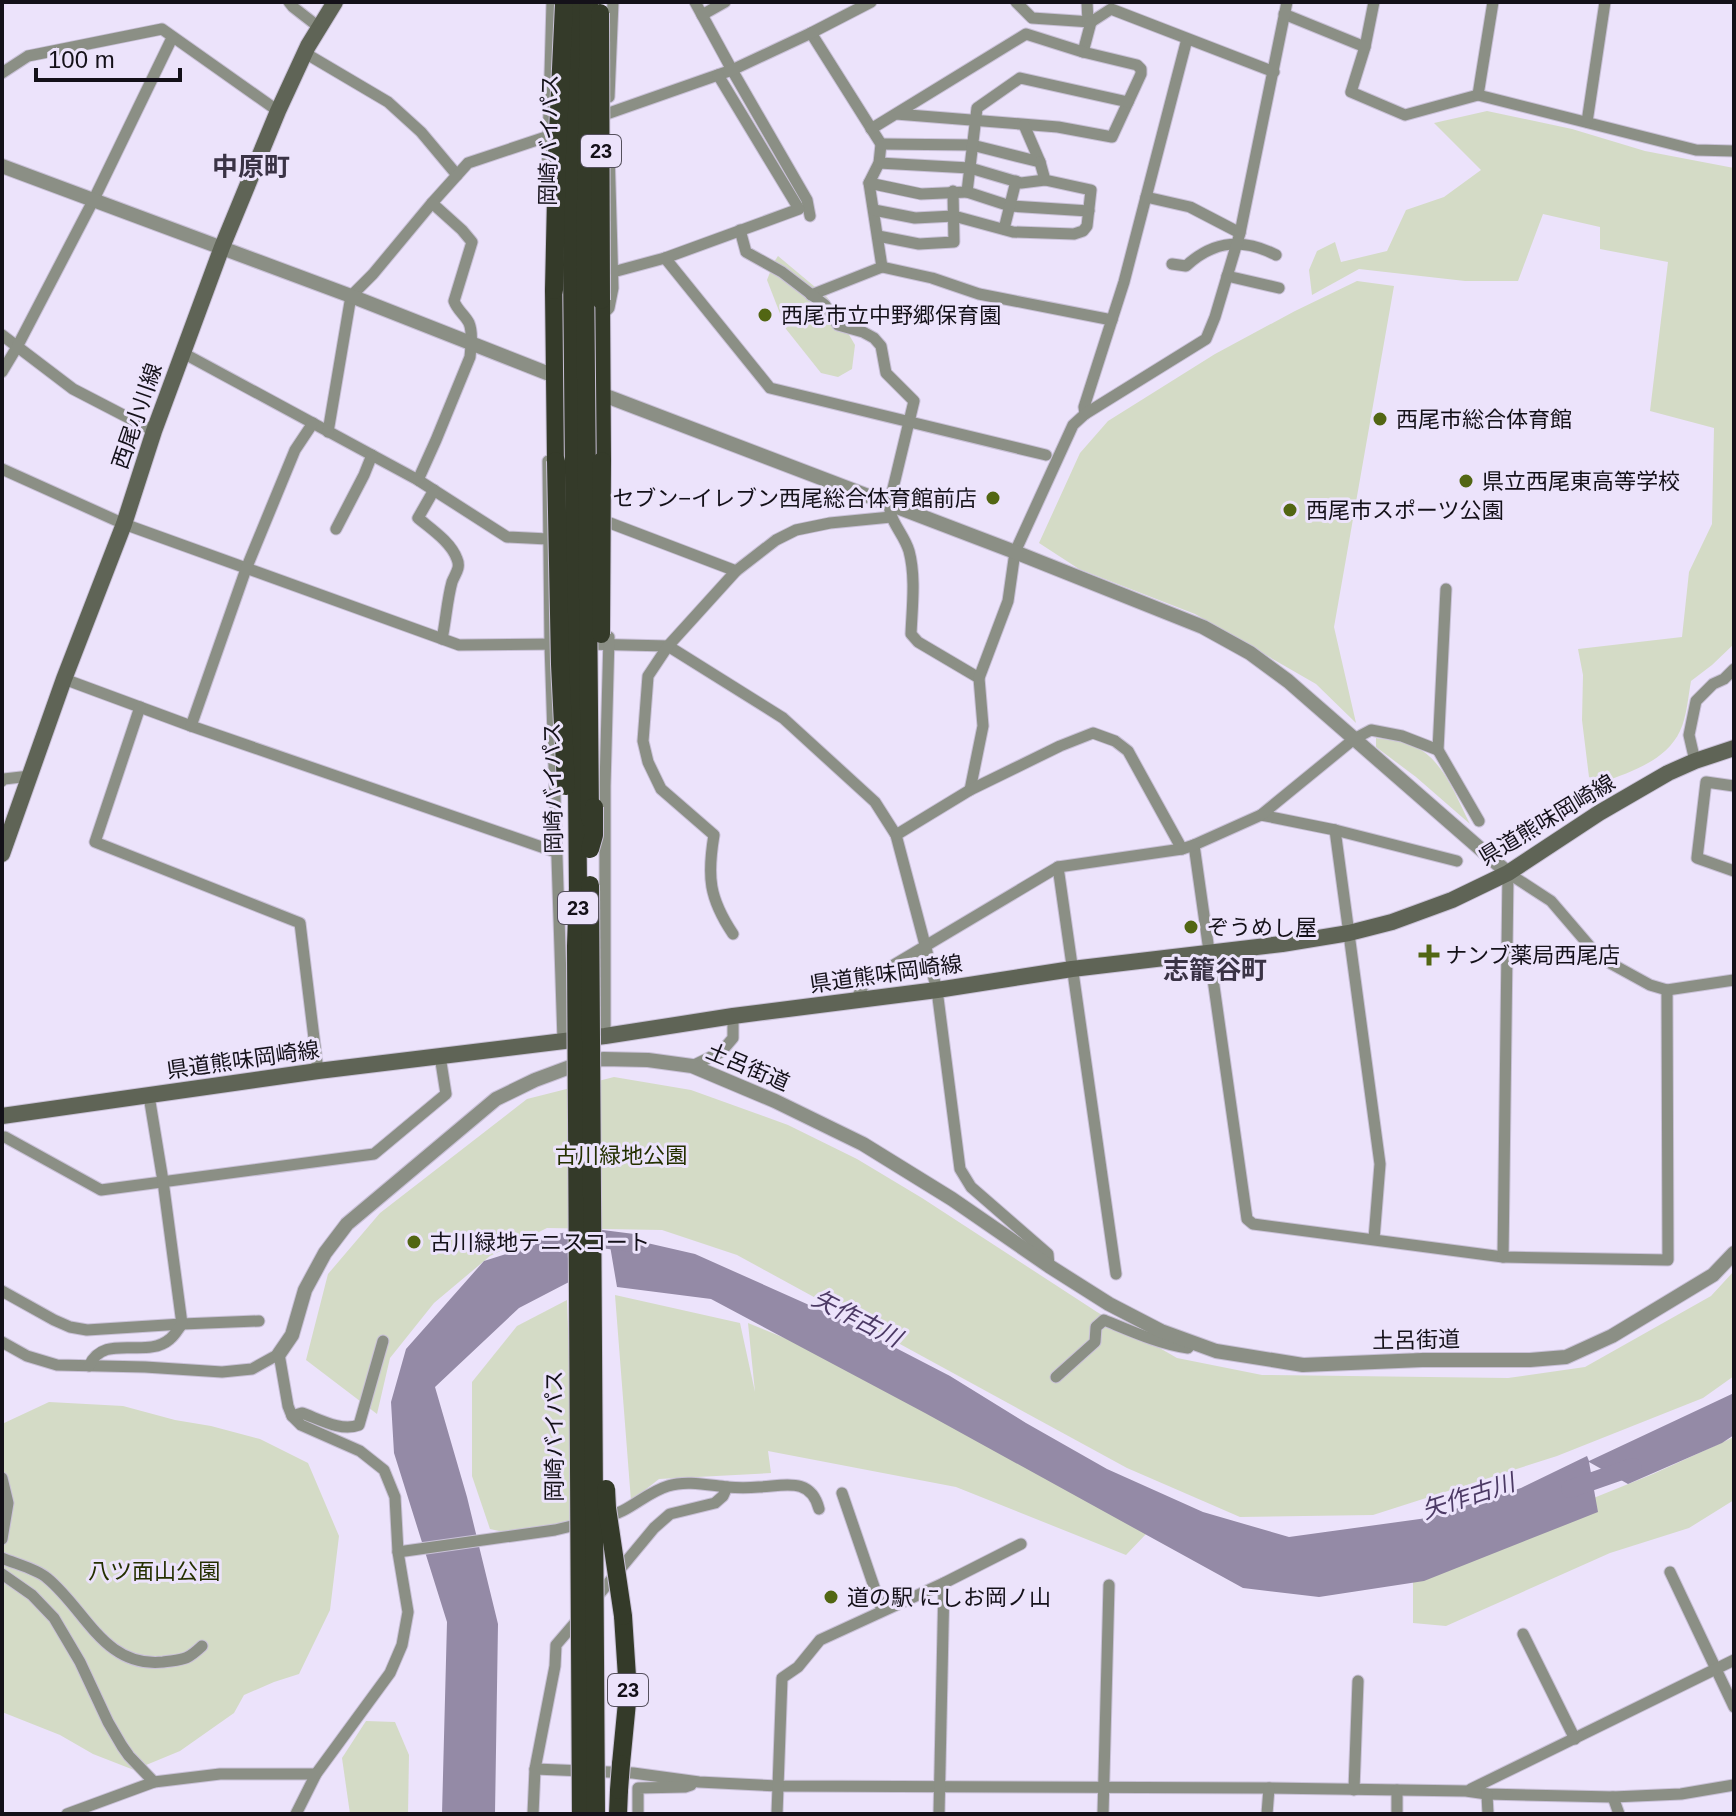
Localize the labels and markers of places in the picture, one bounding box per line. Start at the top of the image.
place label: 西尾市立中野郷保育園 [781,303,1001,328]
marker: 西尾市立中野郷保育園 [756,306,774,324]
place label: 西尾市総合体育館 [1396,407,1572,432]
marker: 西尾市総合体育館 [1371,410,1389,428]
place label: 県立西尾東高等学校 [1482,469,1680,494]
marker: 県立西尾東高等学校 [1457,472,1475,490]
place label: セブン−イレブン西尾総合体育館前店 [612,486,977,511]
marker: セブン−イレブン西尾総合体育館前店 [984,489,1002,507]
place label: 西尾市スポーツ公園 [1306,498,1504,523]
marker: 西尾市スポーツ公園 [1281,501,1299,519]
place label: ぞうめし屋 [1207,915,1317,940]
marker: ぞうめし屋 [1182,918,1200,936]
place label: ナンブ薬局西尾店 [1445,943,1620,968]
marker: ナンブ薬局西尾店 [1420,946,1438,964]
place label: 古川緑地テニスコート [430,1230,650,1255]
marker: 古川緑地テニスコート [405,1233,423,1251]
place label: 道の駅 にしお岡ノ山 [847,1585,1051,1610]
marker: 道の駅 にしお岡ノ山 [822,1588,840,1606]

